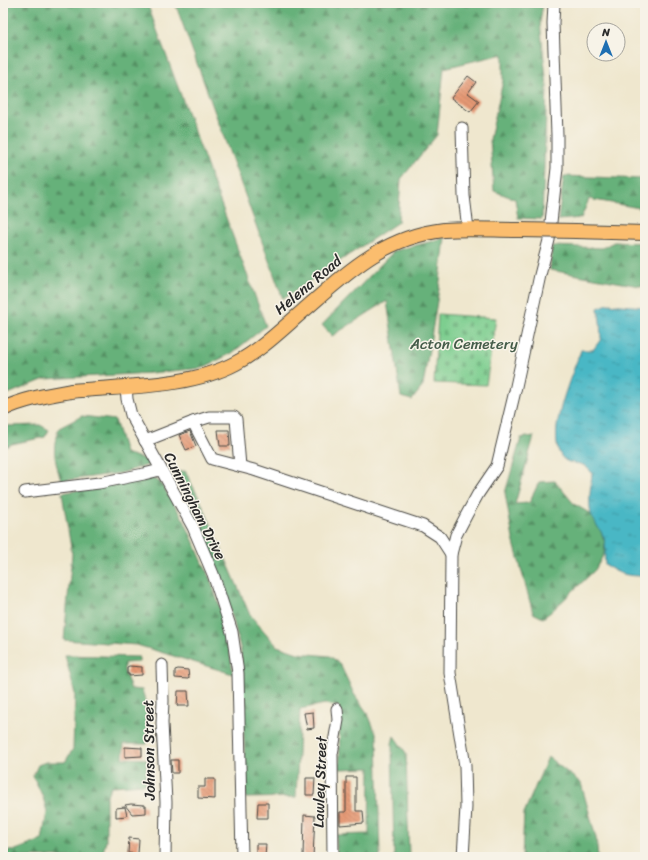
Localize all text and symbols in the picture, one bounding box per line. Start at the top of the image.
north arrow [586,22,626,62]
text: N [601,23,610,42]
street label: Helena Road [268,248,349,321]
park label: Acton Cemetery [409,331,518,357]
street label: Cunningham Drive [157,447,234,565]
street label: Johnson Street [135,699,163,801]
street label: Lawley Street [305,735,335,828]

